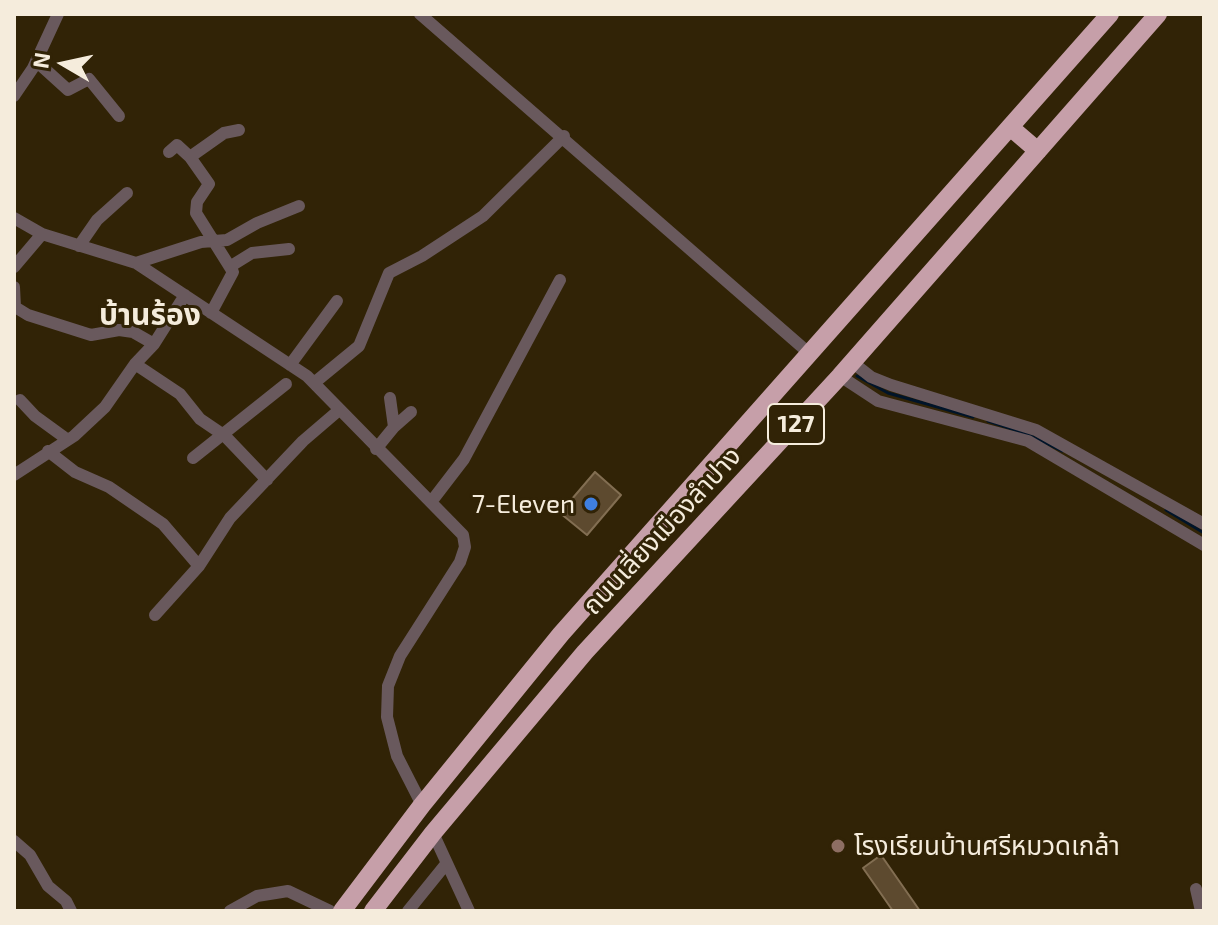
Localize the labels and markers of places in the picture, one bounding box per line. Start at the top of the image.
place label: 7-Eleven [472,488,575,520]
marker: 7-Eleven [582,495,600,513]
place label: โรงเรียนบ้านศรีหมวดเกล้า [854,830,1120,862]
marker: โรงเรียนบ้านศรีหมวดเกล้า [829,837,847,855]

